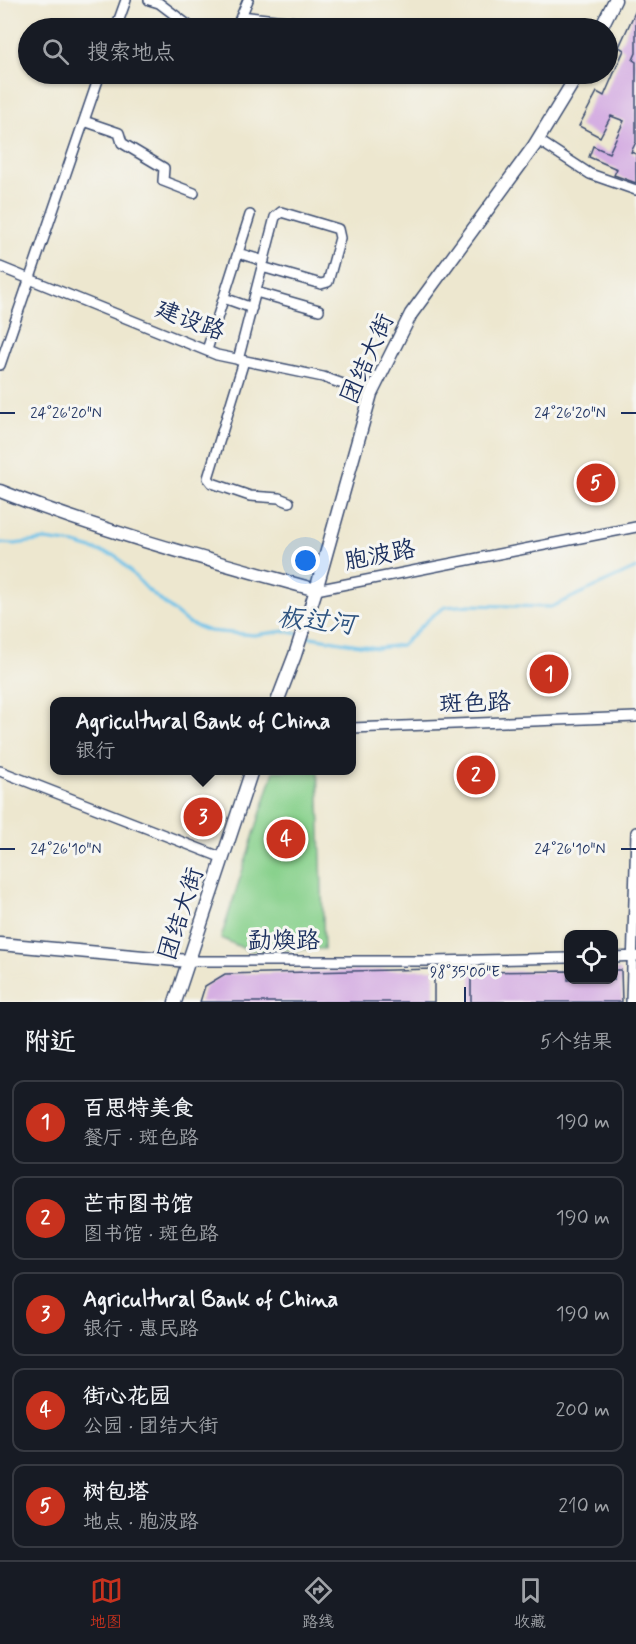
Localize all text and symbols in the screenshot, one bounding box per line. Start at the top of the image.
search box [18,18,618,84]
icon: search [39,35,72,68]
text: 搜索地点 [87,39,175,67]
street label: 建设路 [151,294,229,348]
street label: 团结大街 [334,309,402,409]
text: 24°26'20"N [30,404,102,424]
text: 24°26'20"N [534,404,606,424]
pin: 5 [576,460,616,506]
street label: 胞波路 [342,534,418,578]
your location [291,546,320,575]
water label: 板过河 [275,601,361,643]
pin: 1 [530,652,568,696]
street label: 斑色路 [438,687,512,721]
popup [50,697,356,775]
text: Agricultural Bank of China [75,708,331,736]
text: 银行 [75,738,115,765]
pin: 2 [456,752,496,798]
pin: 3 [184,794,222,840]
pin: 4 [266,816,306,862]
text: 24°26'10"N [30,840,102,860]
text: 24°26'10"N [534,840,606,860]
street label: 团结大街 [152,864,212,964]
street label: 勐焕路 [248,926,320,957]
map controls [564,930,618,984]
button: locate [564,930,618,984]
text: 98°35'00"E [430,963,500,983]
text: 附近 [24,1026,76,1060]
text: 5个结果 [540,1029,612,1056]
text: 百思特美食 [83,1095,193,1123]
text: 1 [41,1109,50,1136]
text: 190 m [556,1109,610,1136]
text: 餐厅 · 斑色路 [83,1125,198,1152]
text: 芒市图书馆 [83,1191,193,1219]
text: 2 [41,1205,50,1232]
text: 190 m [556,1205,610,1232]
text: 图书馆 · 斑色路 [83,1221,218,1248]
text: Agricultural Bank of China [83,1286,338,1314]
text: 3 [41,1301,50,1328]
text: 190 m [556,1301,610,1328]
text: 银行 · 惠民路 [83,1316,198,1343]
text: 街心花园 [83,1383,171,1411]
text: 4 [40,1397,51,1424]
text: 200 m [555,1397,610,1424]
text: 公园 · 团结大街 [83,1413,218,1440]
text: 树包塔 [83,1479,149,1507]
text: 5 [40,1493,52,1520]
text: 210 m [558,1493,610,1520]
text: 地点 · 胞波路 [83,1509,198,1536]
tab: 地图 [90,1574,123,1633]
tab: 路线 [302,1574,335,1633]
tab: 收藏 [514,1574,547,1633]

